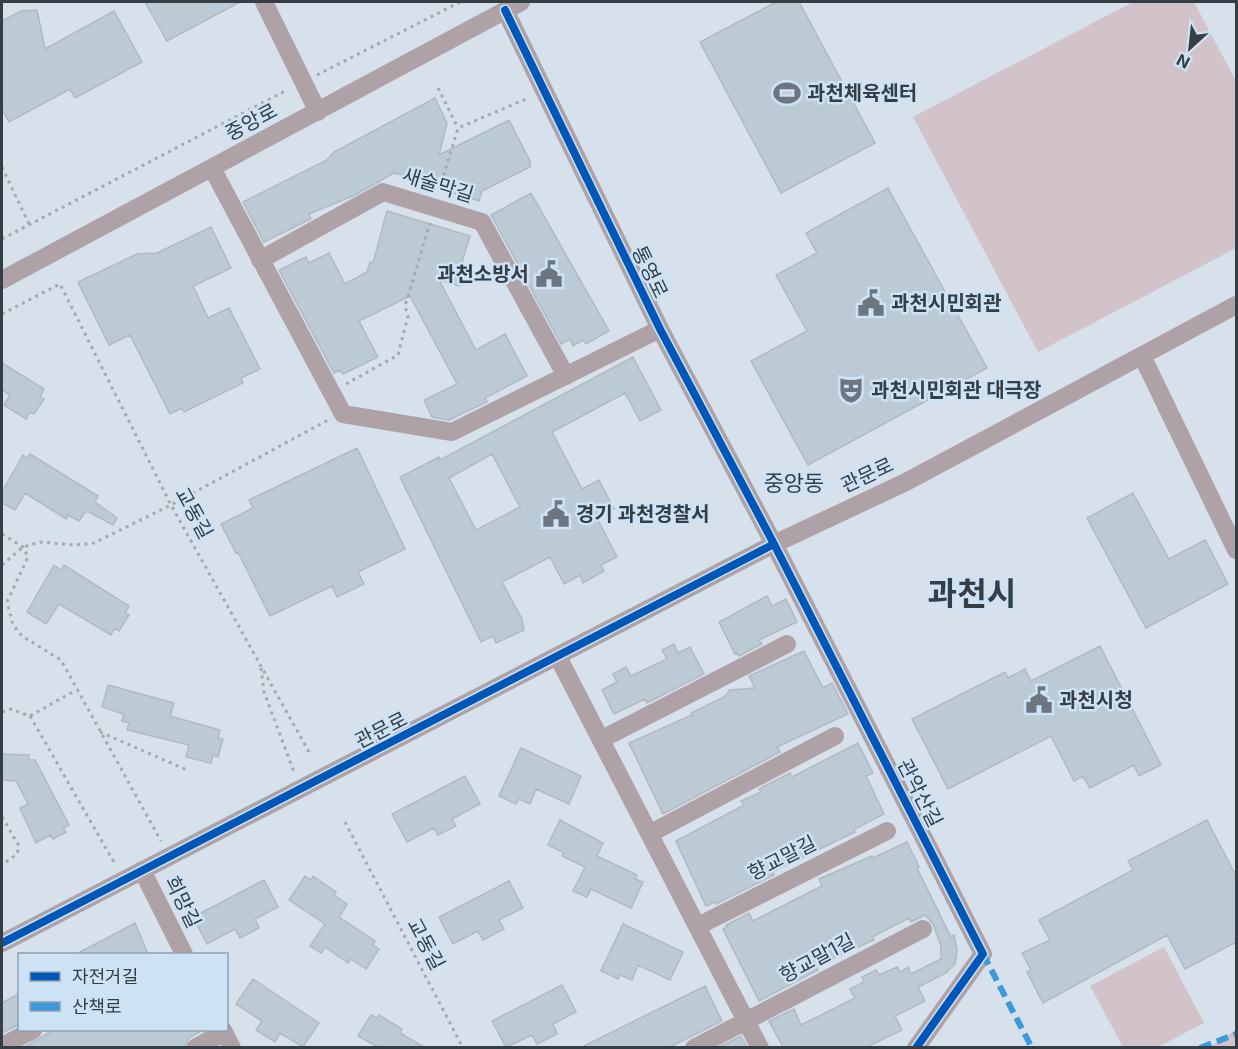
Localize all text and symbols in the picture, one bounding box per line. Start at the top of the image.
north arrow [1160,18,1220,78]
text: N [1173,50,1193,73]
sports icon: 과천체육센터 [772,78,802,108]
place label: 과천체육센터 [807,81,917,105]
street label: 중앙로 [221,98,281,146]
street label: 새술막길 [399,163,477,207]
street label: 통영로 [627,242,673,302]
public building icon: 과천소방서 [534,259,564,289]
place label: 과천소방서 [437,262,529,286]
public building icon: 과천시민회관 [856,288,886,318]
place label: 과천시민회관 [891,291,1002,315]
theatre icon: 과천시민회관 대극장 [836,375,866,405]
place label: 과천시민회관 대극장 [871,378,1041,402]
street label: 관문로 [837,452,897,498]
district label: 중앙동 [764,470,824,496]
street label: 교동길 [170,483,218,543]
public building icon: 경기 과천경찰서 [541,499,571,529]
place label: 경기 과천경찰서 [576,502,710,526]
district label: 과천시 [928,574,1016,613]
public building icon: 과천시청 [1024,685,1054,715]
place label: 과천시청 [1059,688,1133,712]
street label: 관문로 [351,707,411,753]
street label: 관악산길 [893,755,947,831]
street label: 향교말길 [744,831,820,885]
street label: 희망길 [160,872,206,932]
street label: 교동길 [402,914,450,974]
street label: 향교말1길 [775,928,859,988]
legend [18,953,228,1031]
text: 자전거길 [72,966,138,987]
text: 산책로 [72,996,122,1017]

